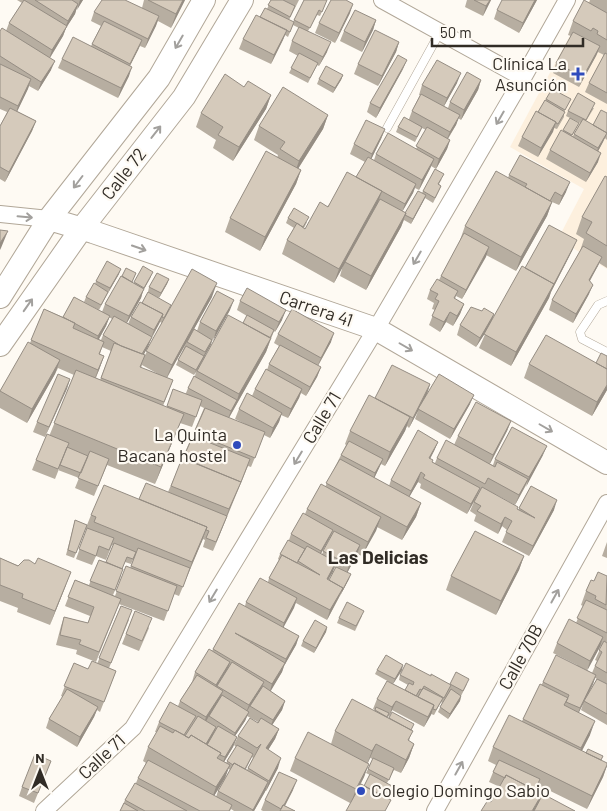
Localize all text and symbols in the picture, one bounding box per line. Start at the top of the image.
scale bar [432,15,583,47]
text: 50 m [440,23,472,41]
one-way arrow [174,35,184,49]
place label: Clínica La Asunción [492,52,567,95]
marker: Clínica La Asunción [571,67,585,81]
one-way arrow [494,111,504,125]
one-way arrow [151,126,162,139]
street label: Calle 72 [96,143,150,204]
one-way arrow [73,175,83,189]
one-way arrow [16,212,32,222]
one-way arrow [131,243,147,253]
one-way arrow [412,251,422,265]
street label: Carrera 41 [277,285,356,331]
one-way arrow [23,298,33,312]
one-way arrow [398,342,412,352]
street label: Calle 71 [297,388,345,447]
place label: La Quinta Bacana hostel [118,423,227,466]
one-way arrow [539,423,553,433]
marker: La Quinta Bacana hostel [231,439,243,451]
one-way arrow [292,450,302,464]
district label: Las Delicias [328,545,428,568]
one-way arrow [207,589,217,603]
one-way arrow [551,589,560,604]
street label: Calle 70B [493,620,547,693]
street label: Calle 71 [73,729,129,784]
north arrow [15,746,65,796]
text: N [35,749,45,766]
one-way arrow [454,761,464,776]
place label: Colegio Domingo Sabio [371,779,550,801]
marker: Colegio Domingo Sabio [355,785,367,797]

